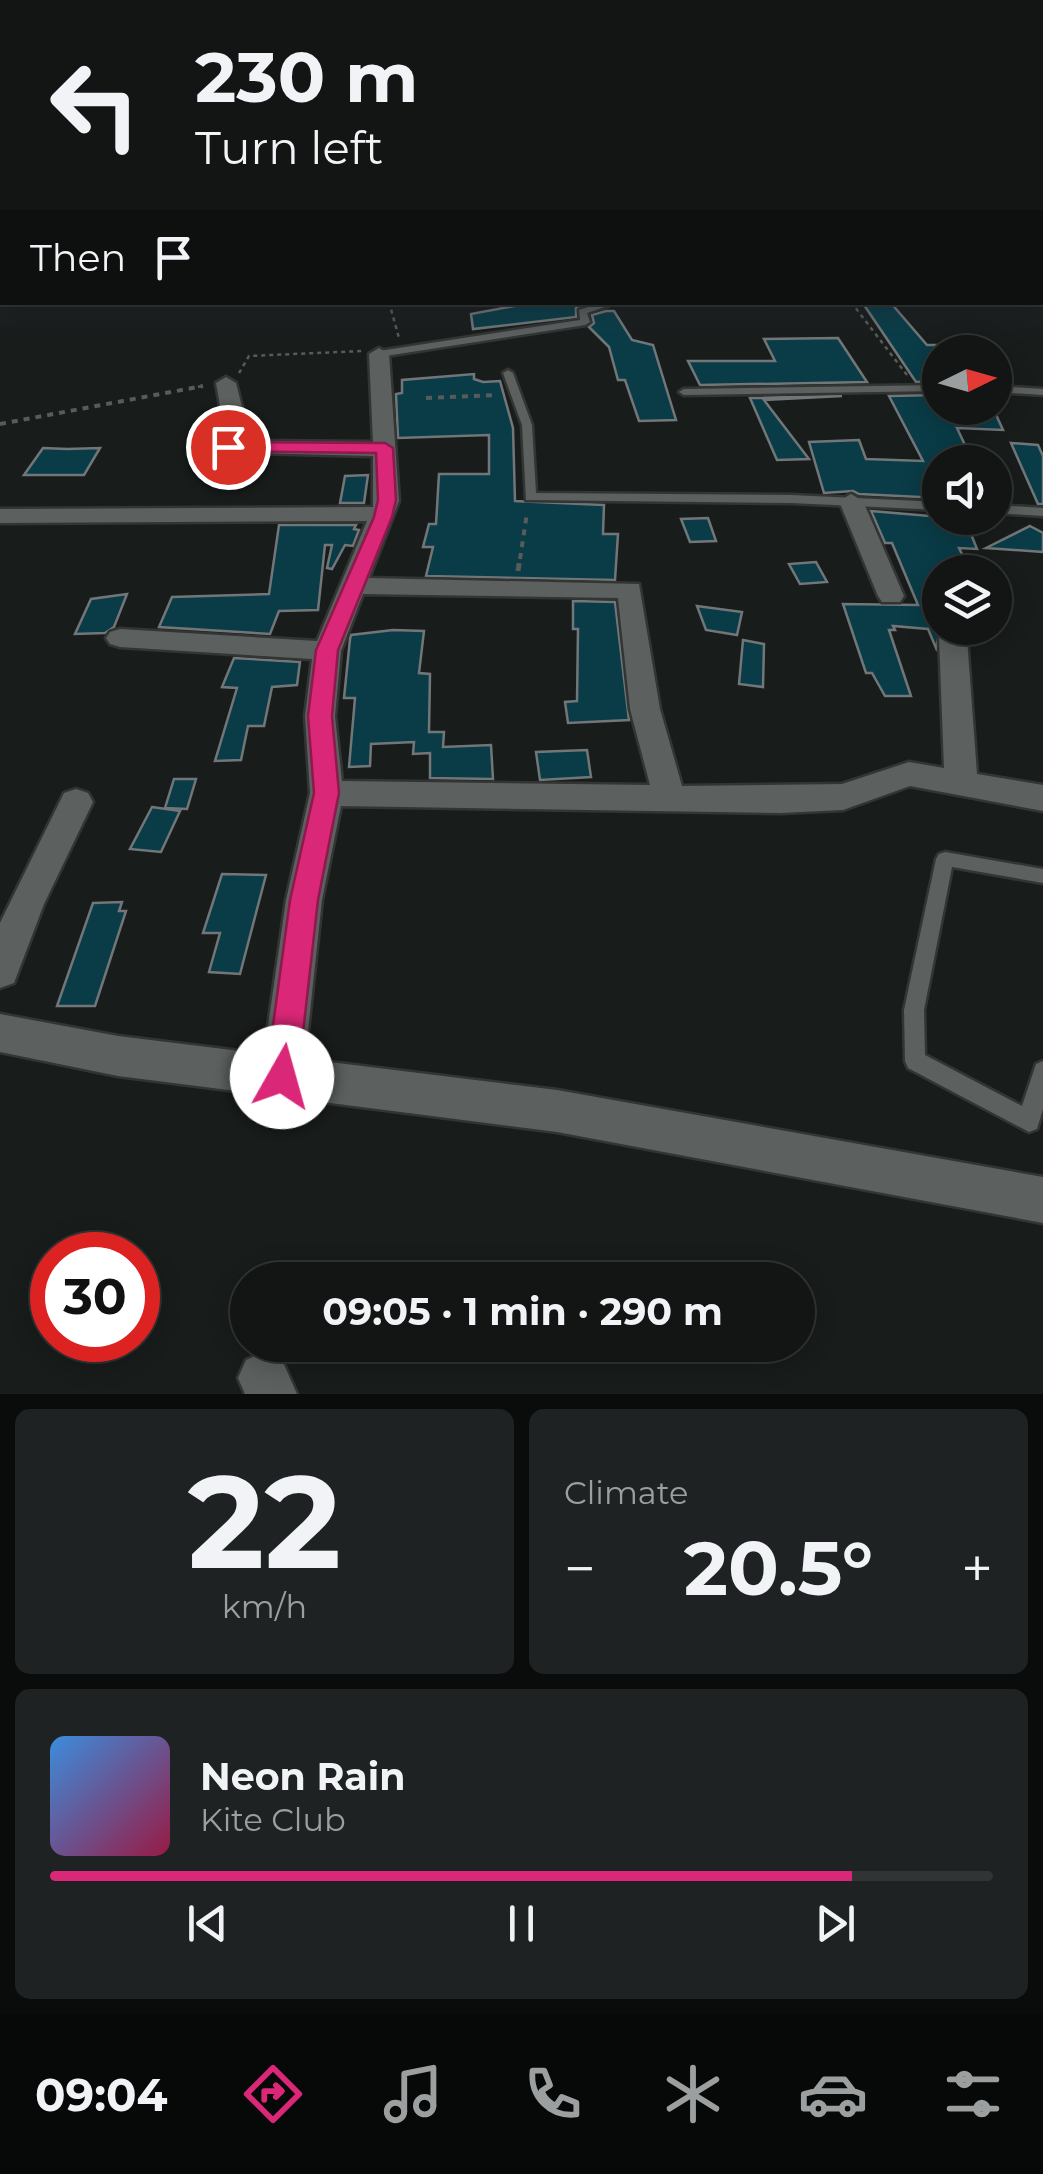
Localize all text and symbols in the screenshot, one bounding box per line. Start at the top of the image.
text: 230 m [195,34,419,120]
icon: left [30,40,160,170]
text: Turn left [195,120,383,175]
icon: arrive [146,230,201,285]
text: Then [30,234,126,281]
north arrow [922,335,1012,425]
map controls [922,335,1012,645]
pin [186,405,271,490]
icon: arrive [201,420,256,475]
button: sound [922,445,1012,535]
button: layers [922,555,1012,645]
position arrow [230,1025,334,1129]
speed limit sign: 30 [30,1232,160,1362]
text: 09:05 · 1 min · 290 m [322,1288,723,1335]
text: 22 [188,1442,341,1601]
text: Climate [564,1473,688,1512]
text: 20.5° [684,1522,873,1614]
text: − [564,1535,596,1602]
text: + [961,1535,993,1602]
text: km/h [222,1587,307,1626]
text: Neon Rain [200,1753,405,1800]
text: Kite Club [200,1800,346,1839]
icon: previous [180,1896,235,1951]
icon: pause [494,1896,549,1951]
icon: next [808,1896,863,1951]
icon: directions [238,2059,308,2129]
icon: music [378,2059,448,2129]
icon: phone [518,2059,588,2129]
icon: climate [658,2059,728,2129]
icon: car [798,2059,868,2129]
icon: filters [938,2059,1008,2129]
text: 09:04 [35,2067,168,2122]

